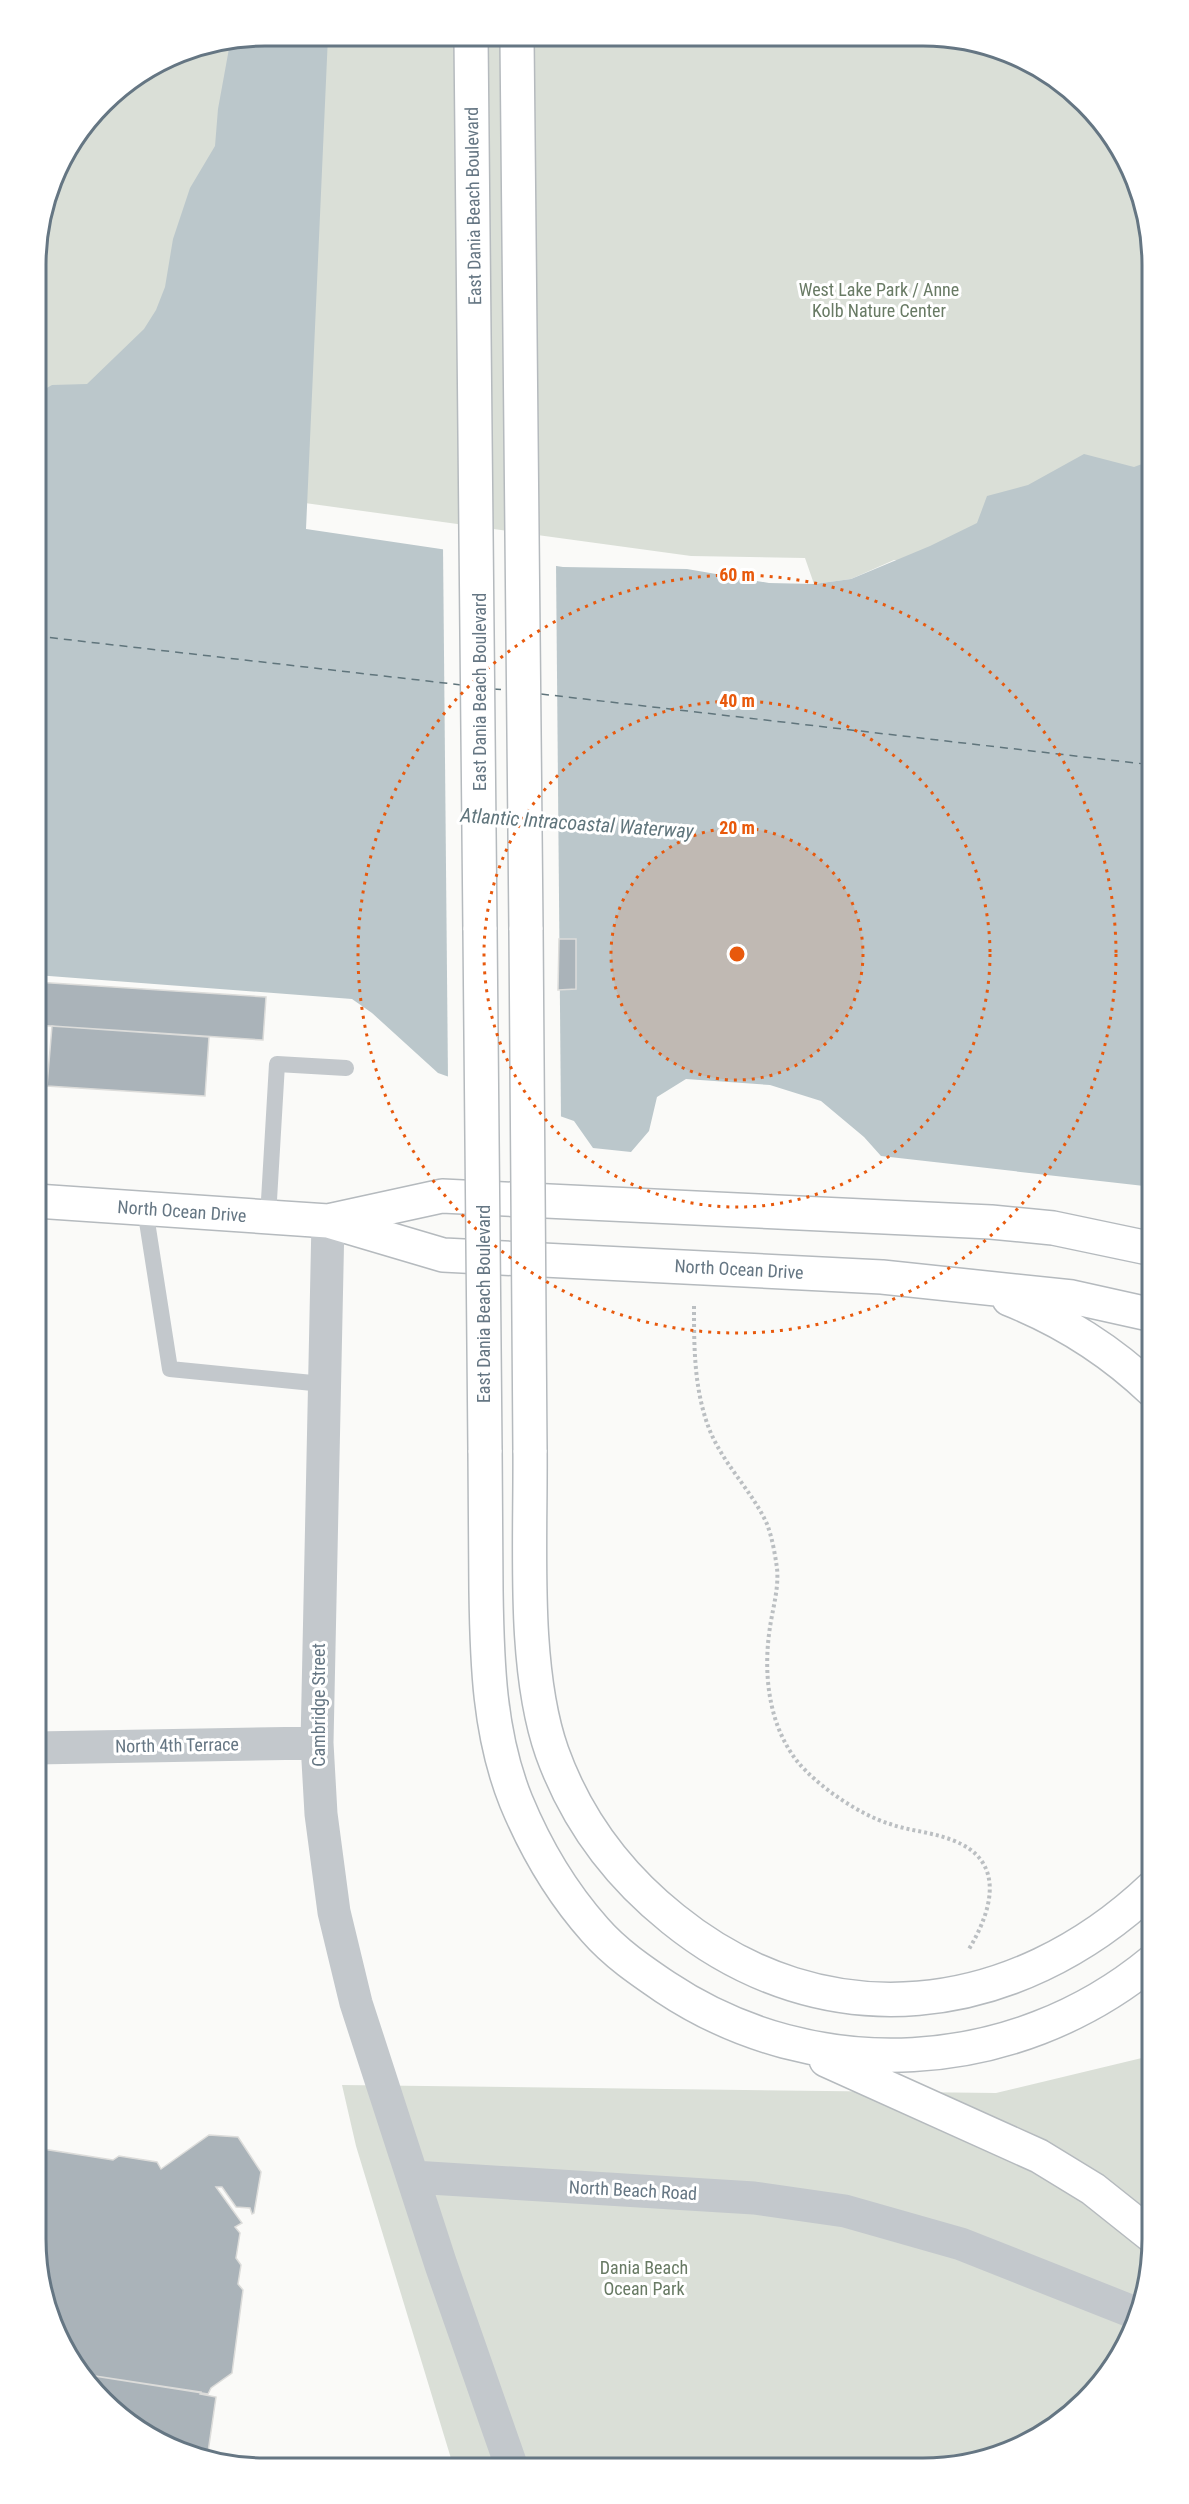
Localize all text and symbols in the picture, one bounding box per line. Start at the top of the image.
street label: East Dania Beach Boulevard [461,107,485,305]
park label: West Lake Park / Anne Kolb Nature Center [799,279,959,321]
text: 60 m [719,564,755,585]
street label: East Dania Beach Boulevard [469,593,490,791]
text: 40 m [719,690,755,711]
water label: Atlantic Intracoastal Waterway [459,803,695,843]
text: 20 m [719,817,755,838]
centre of rings [727,944,747,964]
street label: North Ocean Drive [117,1196,247,1226]
street label: East Dania Beach Boulevard [473,1205,494,1403]
street label: North Ocean Drive [674,1255,804,1283]
street label: Cambridge Street [308,1643,329,1767]
street label: North 4th Terrace [115,1733,239,1757]
street label: North Beach Road [568,2176,698,2204]
park label: Dania Beach Ocean Park [600,2257,688,2299]

